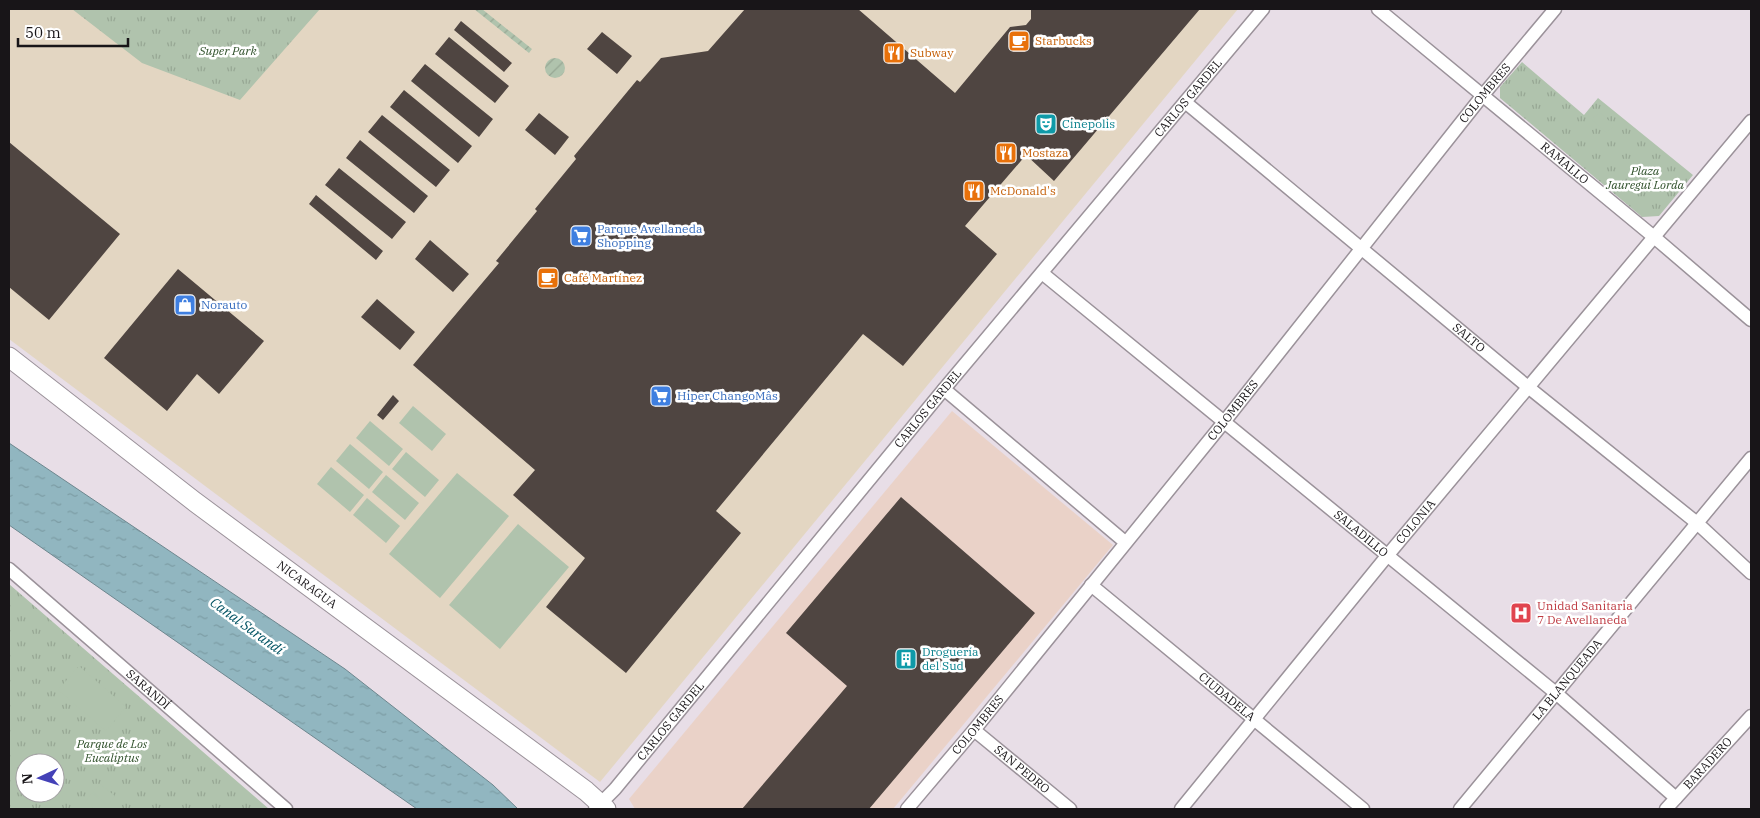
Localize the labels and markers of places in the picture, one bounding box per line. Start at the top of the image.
cafe icon: Starbucks [1007,29,1031,53]
place label: Starbucks [1035,33,1092,48]
restaurant icon: Subway [882,41,906,65]
place label: Subway [910,45,954,60]
theatre icon: Cinepolis [1034,112,1058,136]
place label: Cinepolis [1062,116,1115,131]
restaurant icon: Mostaza [994,141,1018,165]
place label: Mostaza [1022,145,1069,160]
restaurant icon: McDonald's [962,179,986,203]
place label: McDonald's [990,183,1056,198]
place label: Parque Avellaneda Shopping [597,221,703,250]
supermarket icon: Parque Avellaneda Shopping [569,224,593,248]
cafe icon: Café Martínez [536,266,560,290]
place label: Café Martínez [564,270,642,285]
shop icon: Norauto [173,293,197,317]
place label: Norauto [201,297,248,312]
supermarket icon: Hiper ChangoMâs [649,384,673,408]
place label: Hiper ChangoMâs [677,388,778,403]
place label: Unidad Sanitaria 7 De Avellaneda [1537,598,1633,627]
hospital icon: Unidad Sanitaria 7 De Avellaneda [1509,601,1533,625]
place label: Droguería del Sud [922,644,979,673]
building icon: Droguería del Sud [894,647,918,671]

